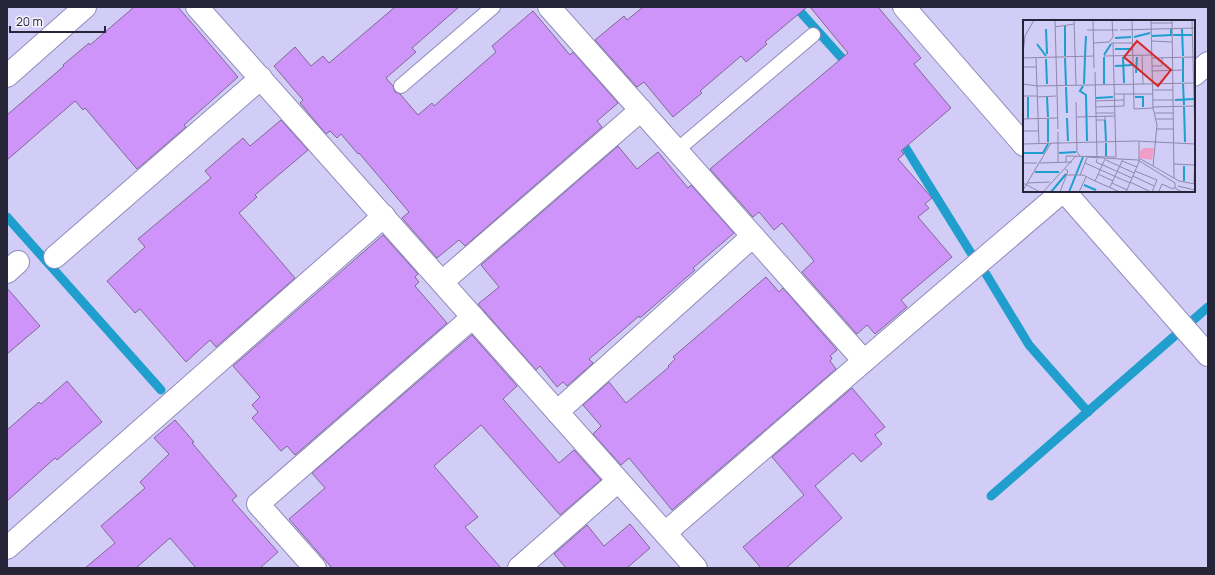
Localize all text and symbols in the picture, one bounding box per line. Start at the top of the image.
scale bar [10,8,105,34]
text: 20 m [16,13,43,30]
inset map [1023,20,1195,192]

